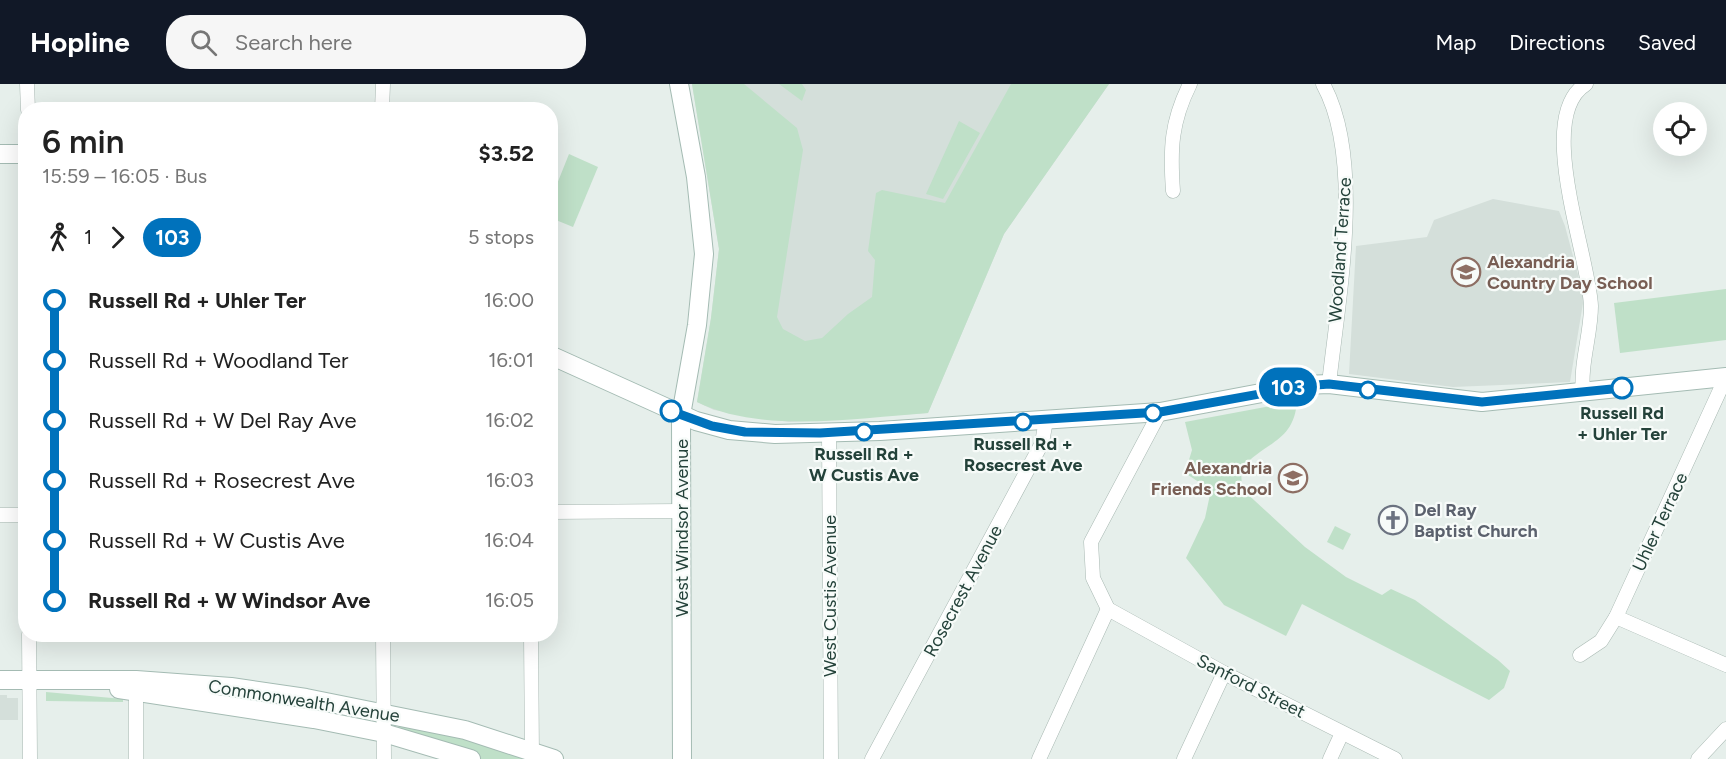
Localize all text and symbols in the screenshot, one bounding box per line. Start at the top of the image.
search box [166,15,586,69]
text: Hopline [30,25,130,59]
icon: search [187,26,220,59]
text: Search here [235,29,352,56]
text: Map [1435,30,1476,55]
text: Directions [1509,30,1605,55]
text: Saved [1638,30,1696,55]
map controls [1653,102,1707,156]
button: locate [1653,102,1707,156]
text: 6 min [42,122,124,161]
text: $3.52 [479,140,534,167]
text: 15:59 – 16:05 · Bus [42,164,207,188]
street label: Woodland Terrace [1324,176,1356,323]
icon: walk [42,221,75,254]
icon: forward [101,221,134,254]
text: 1 [84,225,92,249]
text: 103 [155,225,189,250]
text: 5 stops [468,225,534,249]
place label: Alexandria Country Day School [1487,251,1653,294]
school or university icon: Alexandria Country Day School [1450,256,1482,288]
text: Russell Rd + Uhler Ter [88,287,306,314]
text: 16:00 [484,288,534,312]
text: Russell Rd + Woodland Ter [88,347,348,374]
text: 16:01 [488,348,534,372]
line badge: 103 [1254,368,1322,406]
text: 103 [1271,375,1305,400]
marker: Russell Rd + Uhler Ter [1611,377,1633,399]
unlabelled marker [1359,381,1377,399]
unlabelled marker [660,400,682,422]
place label: Russell Rd + Uhler Ter [1577,402,1667,445]
unlabelled marker [1144,404,1162,422]
text: Russell Rd + W Del Ray Ave [88,407,357,434]
text: 16:02 [485,408,534,432]
marker: Russell Rd + Rosecrest Ave [1014,413,1032,431]
marker: Russell Rd + W Custis Ave [855,423,873,441]
place label: Russell Rd + Rosecrest Ave [964,433,1082,476]
street label: West Windsor Avenue [671,439,693,617]
place label: Russell Rd + W Custis Ave [809,443,919,486]
place label: Alexandria Friends School [1151,457,1272,500]
school or university icon: Alexandria Friends School [1277,462,1309,494]
text: Russell Rd + Rosecrest Ave [88,467,355,494]
text: 16:03 [486,468,534,492]
street label: Uhler Terrace [1627,469,1693,575]
place label: Del Ray Baptist Church [1414,499,1538,542]
church icon: Del Ray Baptist Church [1377,504,1409,536]
street label: West Custis Avenue [819,515,841,677]
street label: Rosecrest Avenue [919,521,1007,661]
text: Russell Rd + W Custis Ave [88,527,345,554]
text: 16:04 [484,528,534,552]
text: Russell Rd + W Windsor Ave [88,587,370,614]
text: 16:05 [485,588,534,612]
street label: Sanford Street [1193,649,1309,723]
street label: Commonwealth Avenue [207,675,401,727]

